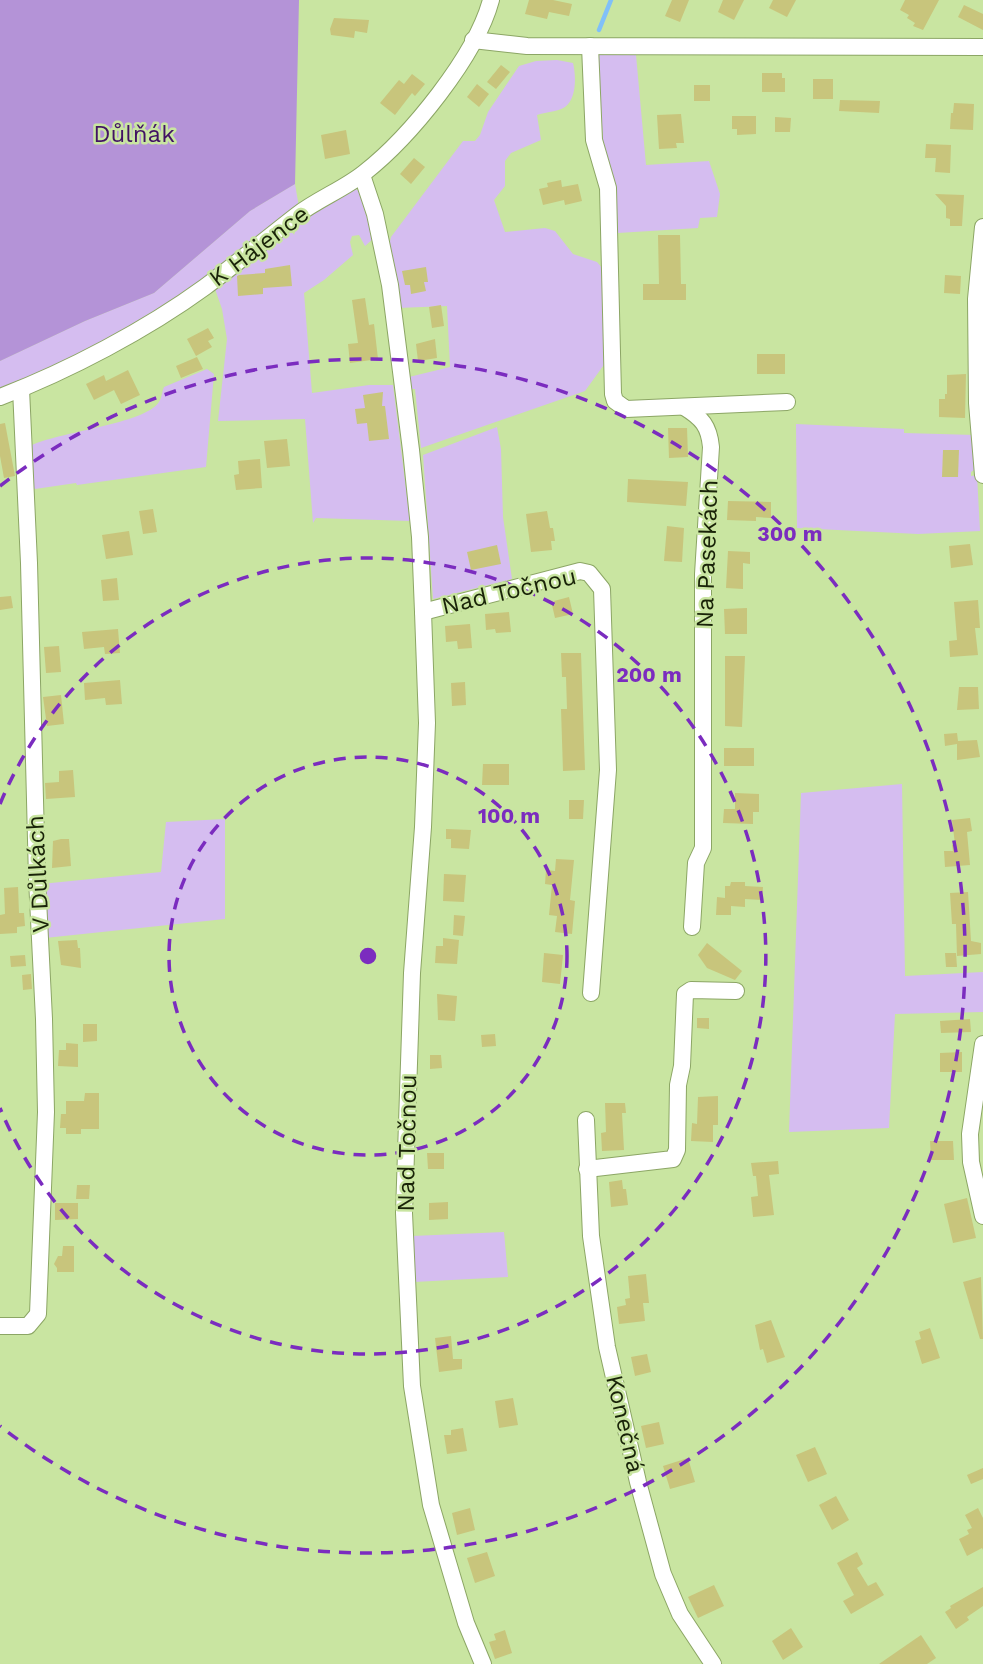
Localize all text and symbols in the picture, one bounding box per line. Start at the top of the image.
park label: Důlňák [93,120,175,148]
street label: K Hájence [204,200,314,292]
street label: Na Pasekách [690,479,724,629]
text: 300 m [757,521,823,546]
street label: Nad Točnou [439,562,579,620]
text: 200 m [616,662,682,687]
text: 100 m [478,803,540,828]
street label: V Důlkách [21,815,55,933]
centre of rings [356,944,380,968]
street label: Nad Točnou [392,1074,422,1212]
street label: Konečná [600,1372,650,1476]

